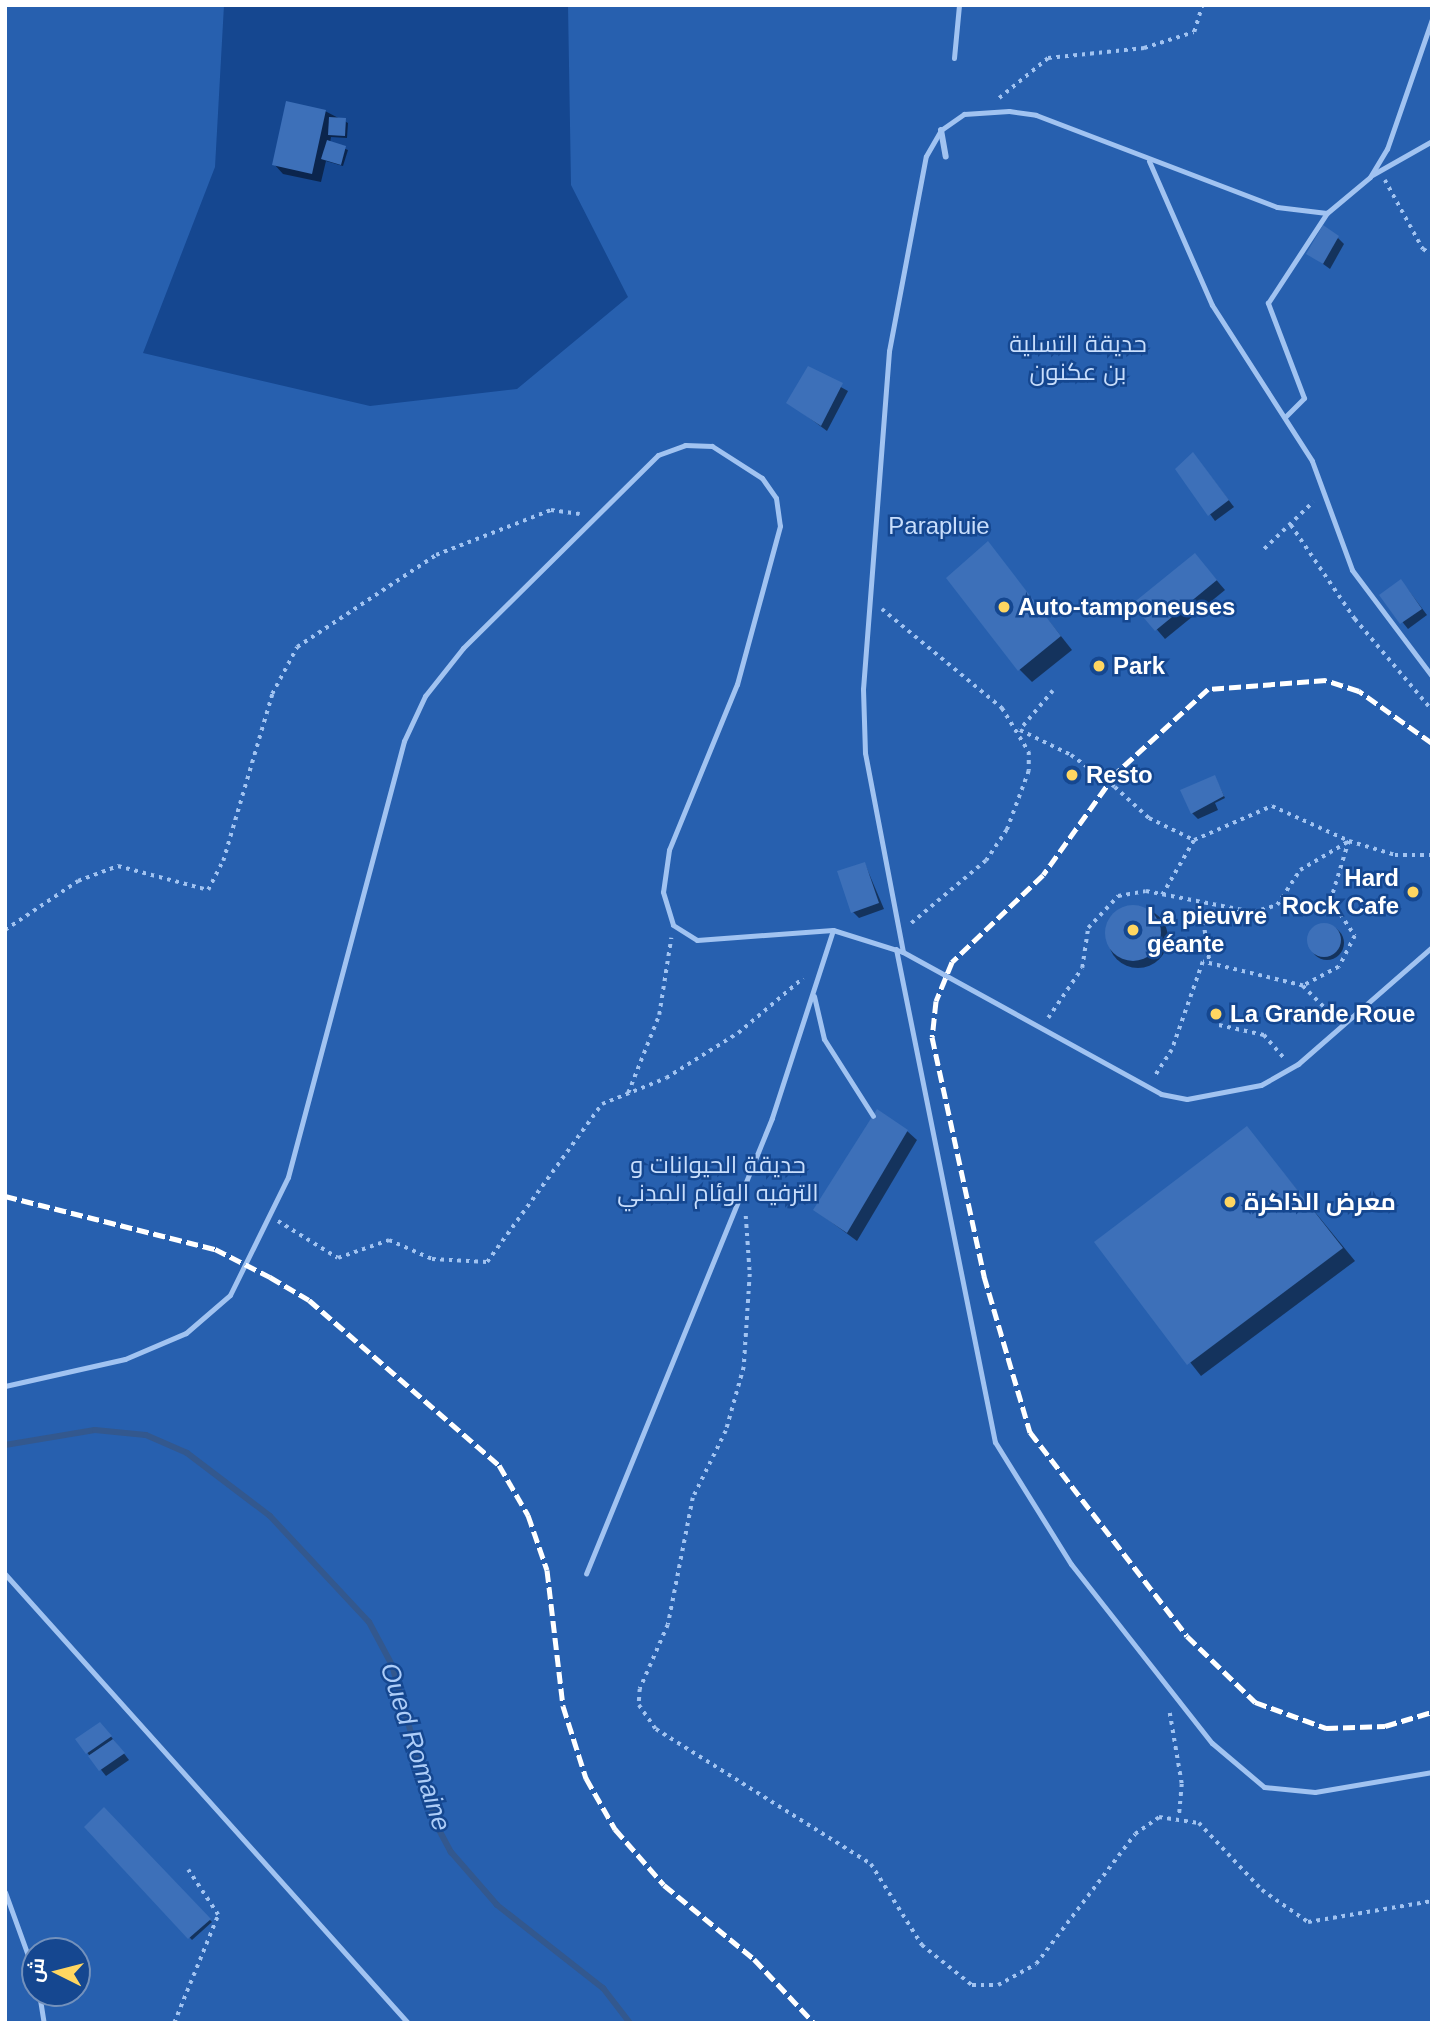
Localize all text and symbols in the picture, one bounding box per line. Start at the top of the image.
park label: حديقة التسلية بن عكنون [1009,330,1147,386]
park label: Parapluie [888,512,990,540]
place label: Auto-tamponeuses [1018,593,1235,621]
marker: Auto-tamponeuses [996,599,1012,615]
place label: Park [1113,652,1165,680]
marker: Park [1091,658,1107,674]
place label: Resto [1086,761,1153,789]
marker: Resto [1064,767,1080,783]
place label: Hard Rock Cafe [1282,864,1399,920]
marker: Hard Rock Cafe [1405,884,1421,900]
place label: La pieuvre géante [1147,902,1267,958]
marker: La pieuvre géante [1125,922,1141,938]
place label: La Grande Roue [1230,1000,1415,1028]
marker: La Grande Roue [1208,1006,1224,1022]
park label: حديقة الحيوانات و الترفيه الوئام المدني [617,1151,819,1207]
place label: معرض الذاكرة [1244,1188,1396,1216]
marker: معرض الذاكرة [1222,1194,1238,1210]
water label: Oued Romaine [373,1659,457,1835]
north arrow [21,1937,91,2007]
text: ش [25,1957,48,1983]

